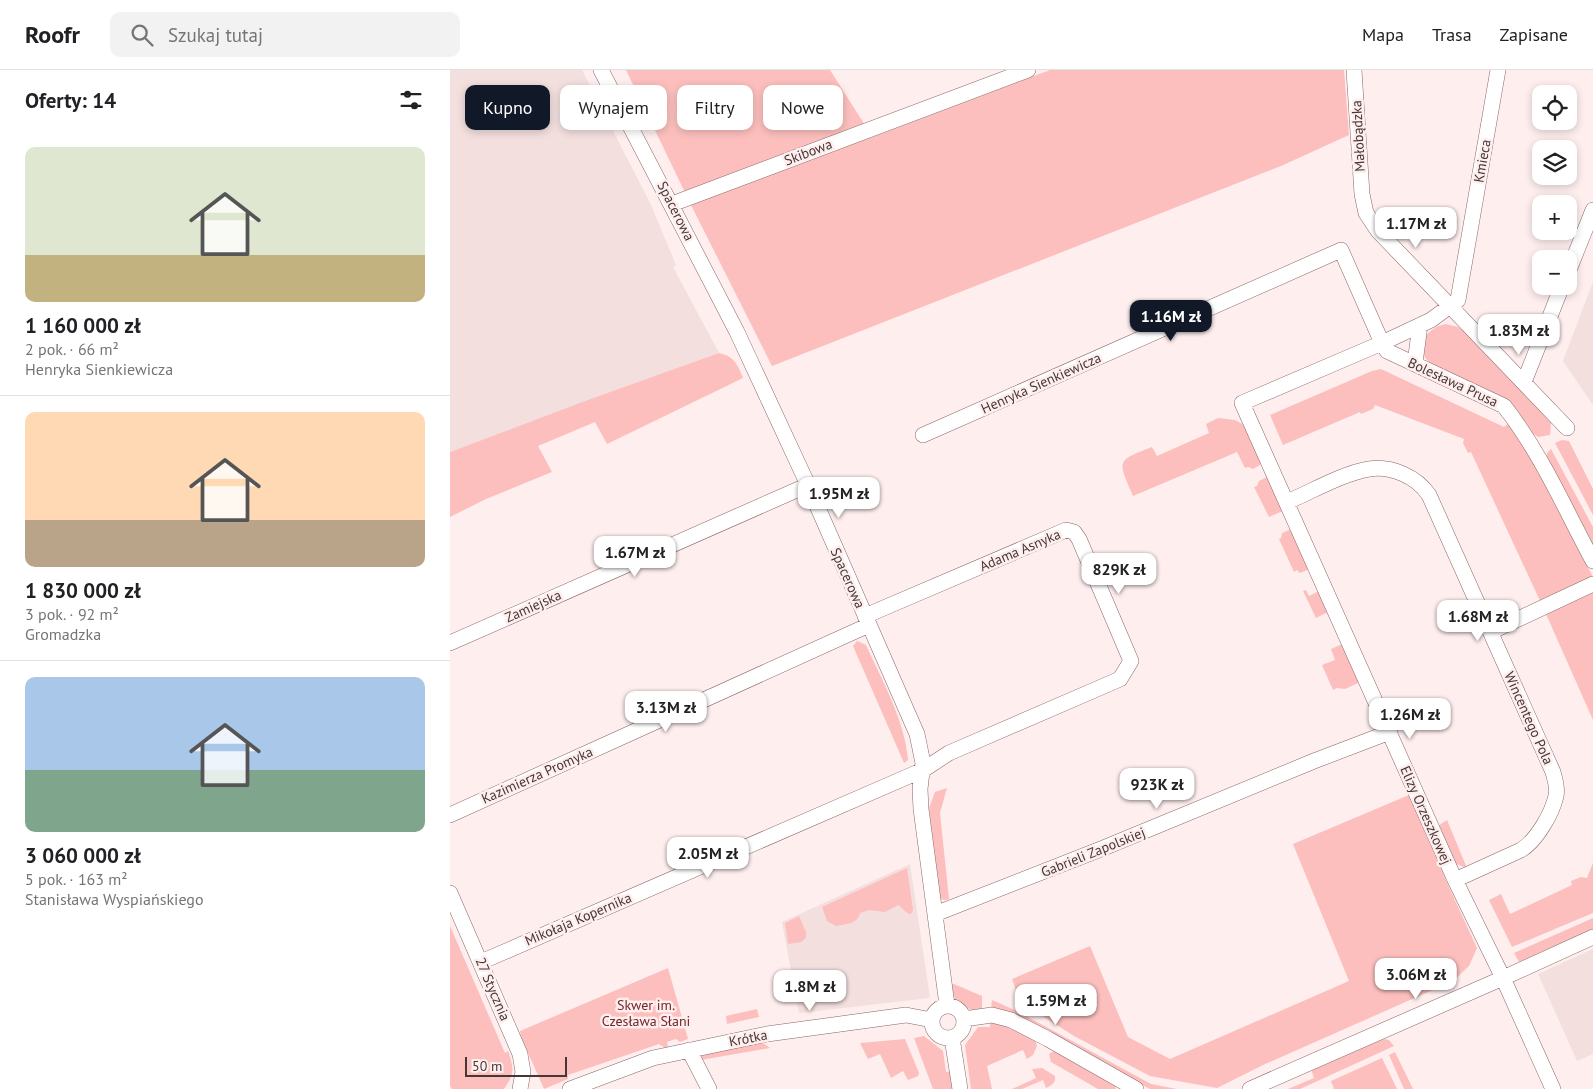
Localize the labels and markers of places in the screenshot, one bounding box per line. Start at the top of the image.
pin: 1.17M zł [1364,206,1468,249]
pin: 1.16M zł [1119,300,1223,342]
pin: 1.83M zł [1467,314,1571,356]
pin: 1.95M zł [787,476,891,519]
pin: 1.67M zł [583,536,687,578]
pin: 829K zł [1073,552,1165,595]
pin: 1.68M zł [1426,600,1530,642]
pin: 3.13M zł [614,690,718,733]
pin: 1.26M zł [1358,698,1462,740]
pin: 923K zł [1111,768,1203,810]
pin: 2.05M zł [656,836,760,879]
pin: 3.06M zł [1364,958,1468,1000]
pin: 1.8M zł [764,970,856,1012]
pin: 1.59M zł [1004,984,1108,1026]

